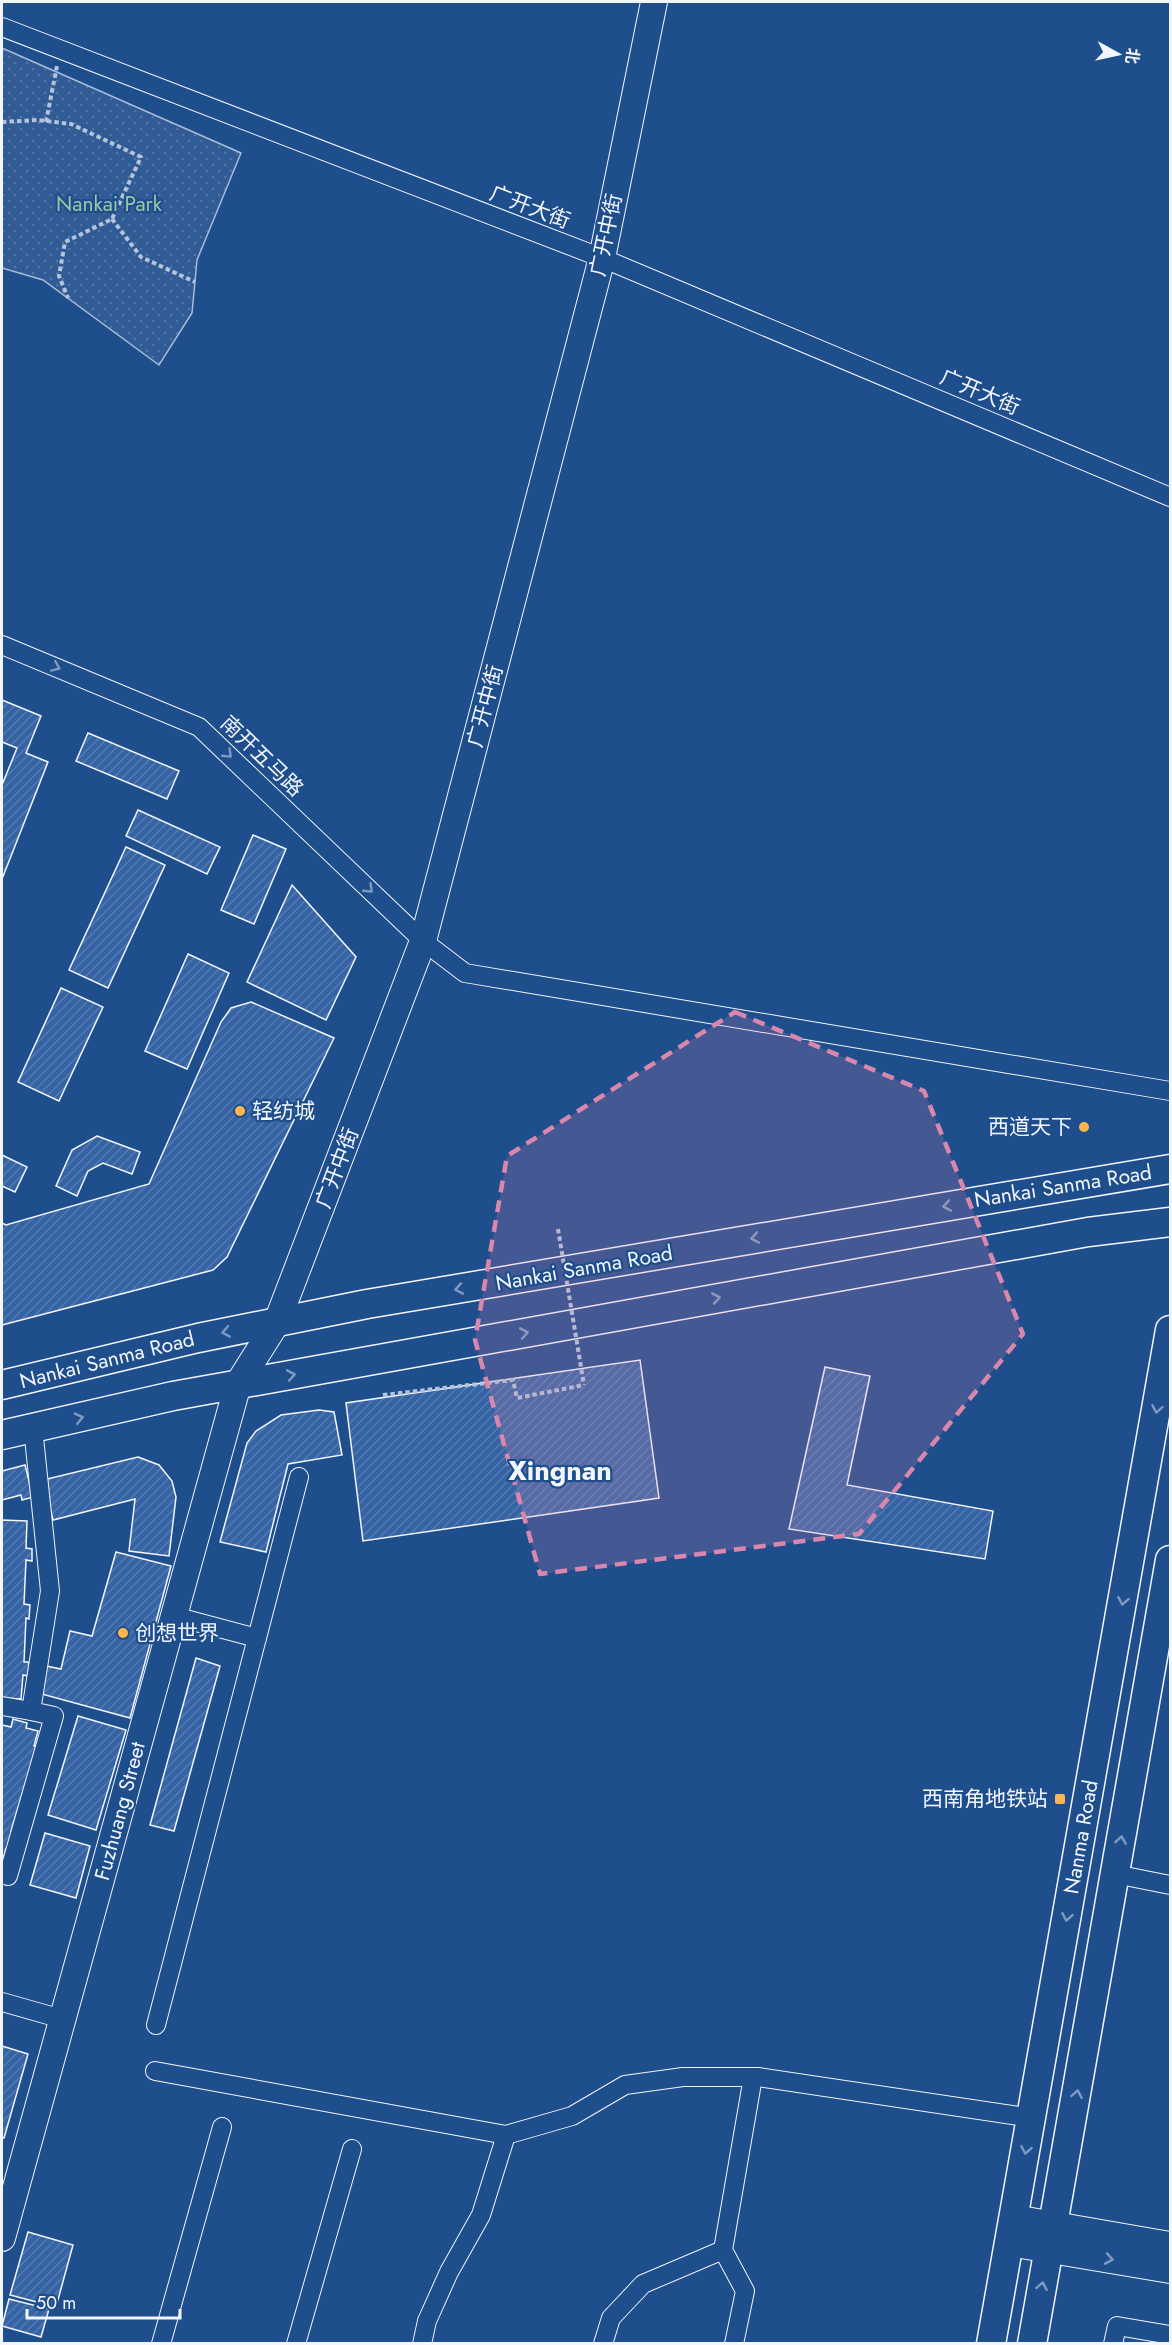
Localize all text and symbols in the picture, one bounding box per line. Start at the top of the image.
north arrow [1088,24,1148,84]
text: 北 [1120,46,1145,66]
street label: 广开大街 [485,178,575,236]
park label: Nankai Park [56,189,163,219]
street label: 广开中街 [583,191,629,279]
street label: 广开大街 [935,362,1025,422]
one-way arrow [49,660,60,672]
street label: 广开中街 [460,662,510,750]
street label: 南开五马路 [214,709,310,803]
one-way arrow [221,747,231,758]
one-way arrow [362,882,372,893]
place label: 轻纺城 [252,1096,315,1126]
marker: 轻纺城 [233,1104,247,1118]
place label: 西道天下 [988,1112,1072,1142]
marker: 西道天下 [1077,1120,1091,1134]
street label: 广开中街 [308,1123,366,1213]
street label: Nankai Sanma Road [972,1157,1154,1215]
one-way arrow [942,1199,952,1211]
one-way arrow [750,1232,759,1244]
street label: Nankai Sanma Road [493,1238,675,1298]
one-way arrow [454,1282,464,1295]
one-way arrow [711,1293,720,1305]
street label: Nankai Sanma Road [16,1324,198,1396]
one-way arrow [221,1325,231,1338]
one-way arrow [519,1327,529,1340]
one-way arrow [286,1369,295,1381]
one-way arrow [1151,1403,1164,1413]
one-way arrow [74,1412,84,1425]
district label: Xingnan [508,1451,612,1490]
one-way arrow [1117,1595,1130,1605]
place label: 创想世界 [135,1618,219,1648]
marker: 创想世界 [116,1626,130,1640]
street label: Fuzhuang Street [87,1738,153,1884]
street label: Nanma Road [1056,1778,1106,1896]
place label: 西南角地铁站 [922,1784,1048,1814]
marker: 西南角地铁站 [1053,1792,1067,1806]
one-way arrow [1114,1835,1126,1844]
one-way arrow [1061,1911,1074,1921]
one-way arrow [1070,2089,1083,2099]
one-way arrow [1020,2145,1033,2155]
one-way arrow [1104,2253,1114,2265]
one-way arrow [1035,2281,1048,2291]
scale bar [27,2282,180,2320]
text: 50 m [36,2290,76,2316]

